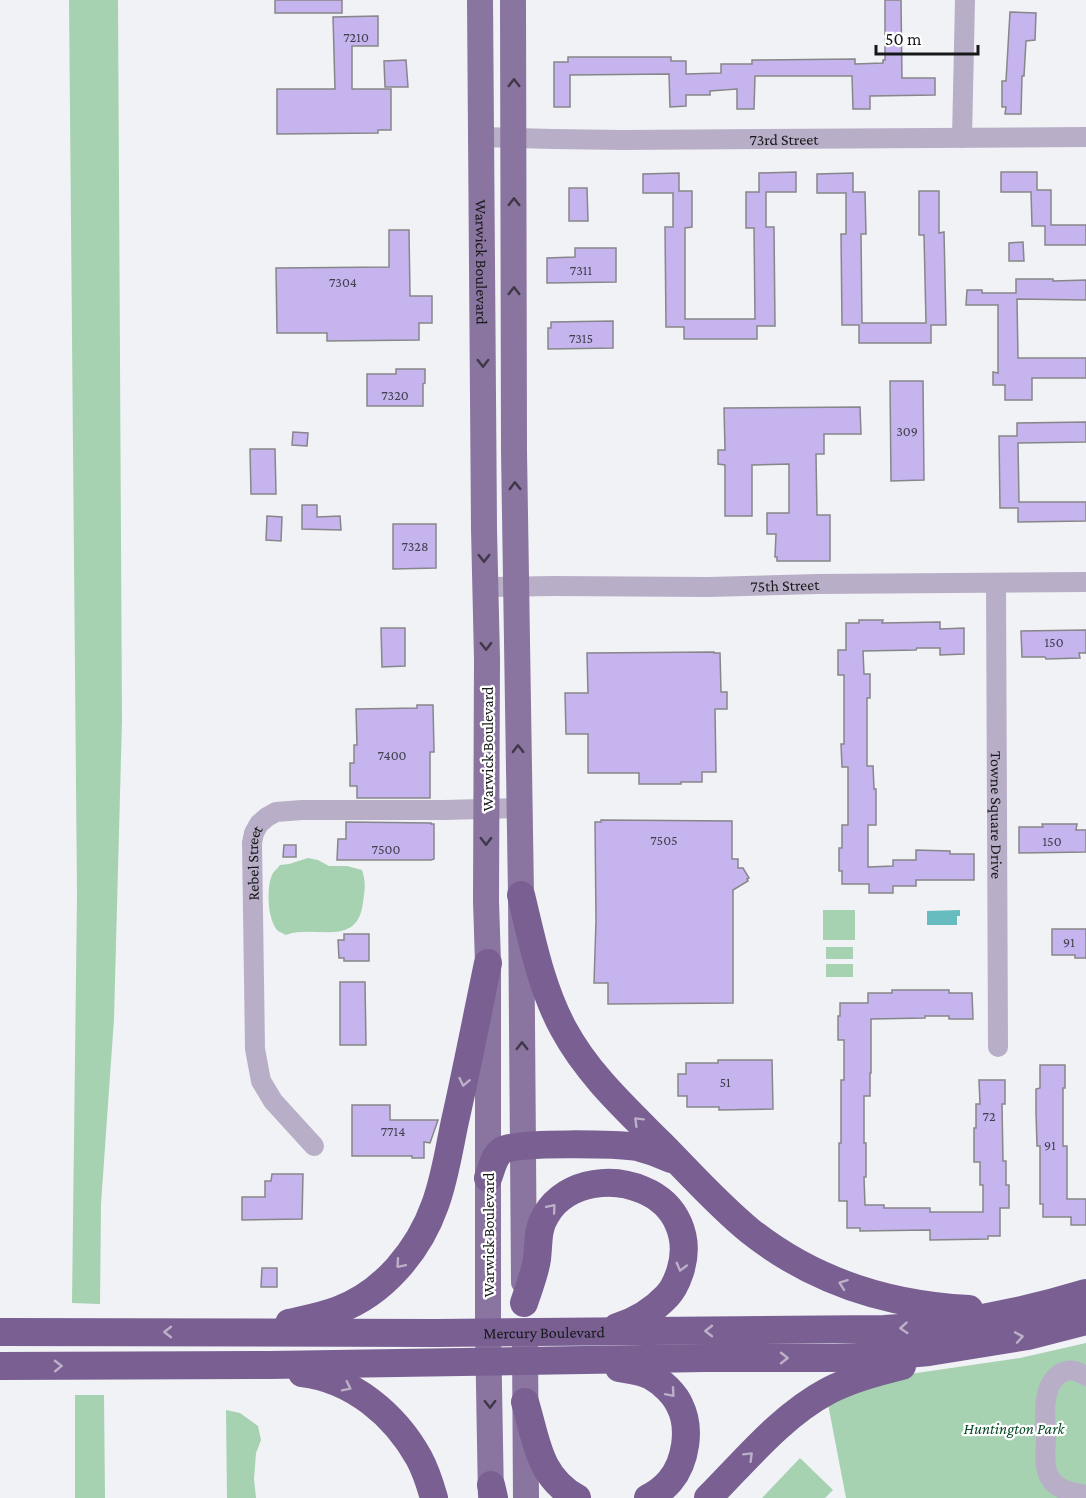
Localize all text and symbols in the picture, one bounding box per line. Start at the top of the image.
scale bar [876,18,978,56]
house number: 7210 [343,29,369,45]
text: 50 m [885,29,922,49]
one-way arrow [508,78,520,87]
street label: 73rd Street [749,130,819,148]
one-way arrow [508,197,520,206]
street label: Warwick Boulevard [473,199,491,325]
house number: 7311 [570,262,592,278]
house number: 7304 [329,274,357,290]
one-way arrow [508,287,520,296]
house number: 7315 [569,330,593,346]
one-way arrow [477,359,489,368]
house number: 7320 [381,387,409,403]
house number: 309 [896,423,918,439]
one-way arrow [508,482,521,491]
house number: 7328 [401,538,429,554]
one-way arrow [478,554,490,563]
street label: 75th Street [750,575,820,594]
house number: 150 [1044,634,1064,650]
one-way arrow [480,641,493,650]
street label: Warwick Boulevard [479,686,496,812]
one-way arrow [512,745,524,754]
house number: 7400 [378,747,407,763]
street label: Towne Square Drive [987,751,1006,879]
street label: Rebel Street [243,821,266,901]
house number: 7505 [650,832,678,848]
house number: 150 [1042,833,1062,849]
one-way arrow [480,836,493,845]
house number: 7500 [372,841,400,857]
house number: 91 [1063,934,1075,950]
one-way arrow [516,1041,528,1050]
house number: 51 [719,1074,731,1090]
one-way arrow [458,1077,471,1087]
house number: 72 [982,1108,996,1124]
one-way arrow [634,1117,645,1128]
house number: 7714 [381,1123,405,1139]
house number: 91 [1044,1137,1056,1153]
street label: Warwick Boulevard [480,1172,497,1298]
one-way arrow [544,1204,555,1215]
one-way arrow [396,1257,407,1268]
one-way arrow [675,1262,688,1272]
one-way arrow [838,1279,849,1292]
one-way arrow [900,1321,909,1334]
street label: Mercury Boulevard [483,1323,605,1342]
one-way arrow [705,1325,714,1337]
one-way arrow [164,1326,173,1338]
one-way arrow [1014,1331,1024,1344]
one-way arrow [780,1352,789,1364]
one-way arrow [54,1360,63,1372]
one-way arrow [341,1380,352,1392]
one-way arrow [663,1387,674,1398]
one-way arrow [484,1400,496,1409]
park label: Huntington Park [963,1420,1066,1438]
one-way arrow [742,1453,753,1464]

